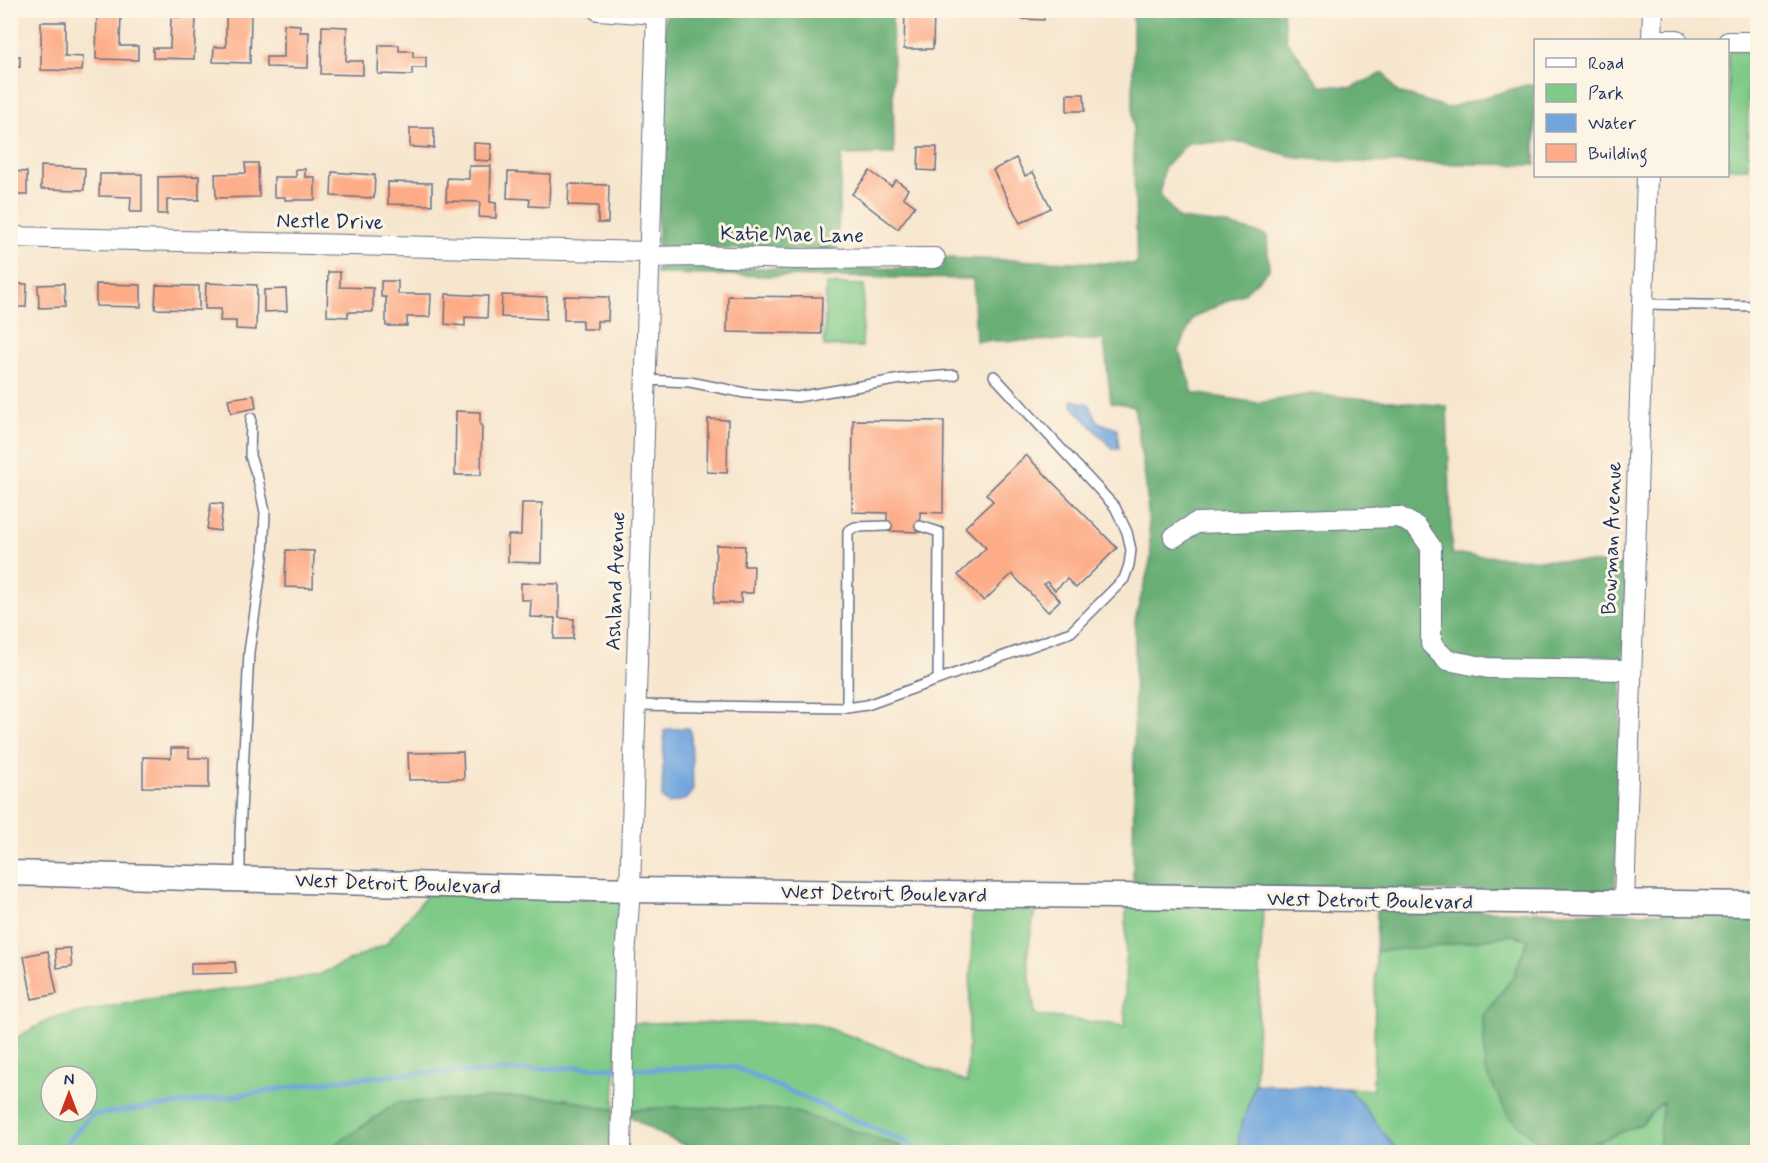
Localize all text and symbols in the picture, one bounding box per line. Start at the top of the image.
legend [1534,39,1729,177]
text: Road [1588,52,1624,76]
text: Park [1588,82,1624,106]
text: Water [1588,112,1637,136]
text: Building [1588,142,1648,168]
street label: Nestle Drive [276,207,384,237]
street label: Katie Mae Lane [720,220,864,250]
street label: Bowman Avenue [1595,461,1629,615]
street label: Ashland Avenue [600,511,632,651]
street label: West Detroit Boulevard [295,866,501,902]
street label: West Detroit Boulevard [781,878,987,910]
street label: West Detroit Boulevard [1267,885,1473,917]
north arrow [39,1064,99,1124]
text: N [64,1070,74,1091]

